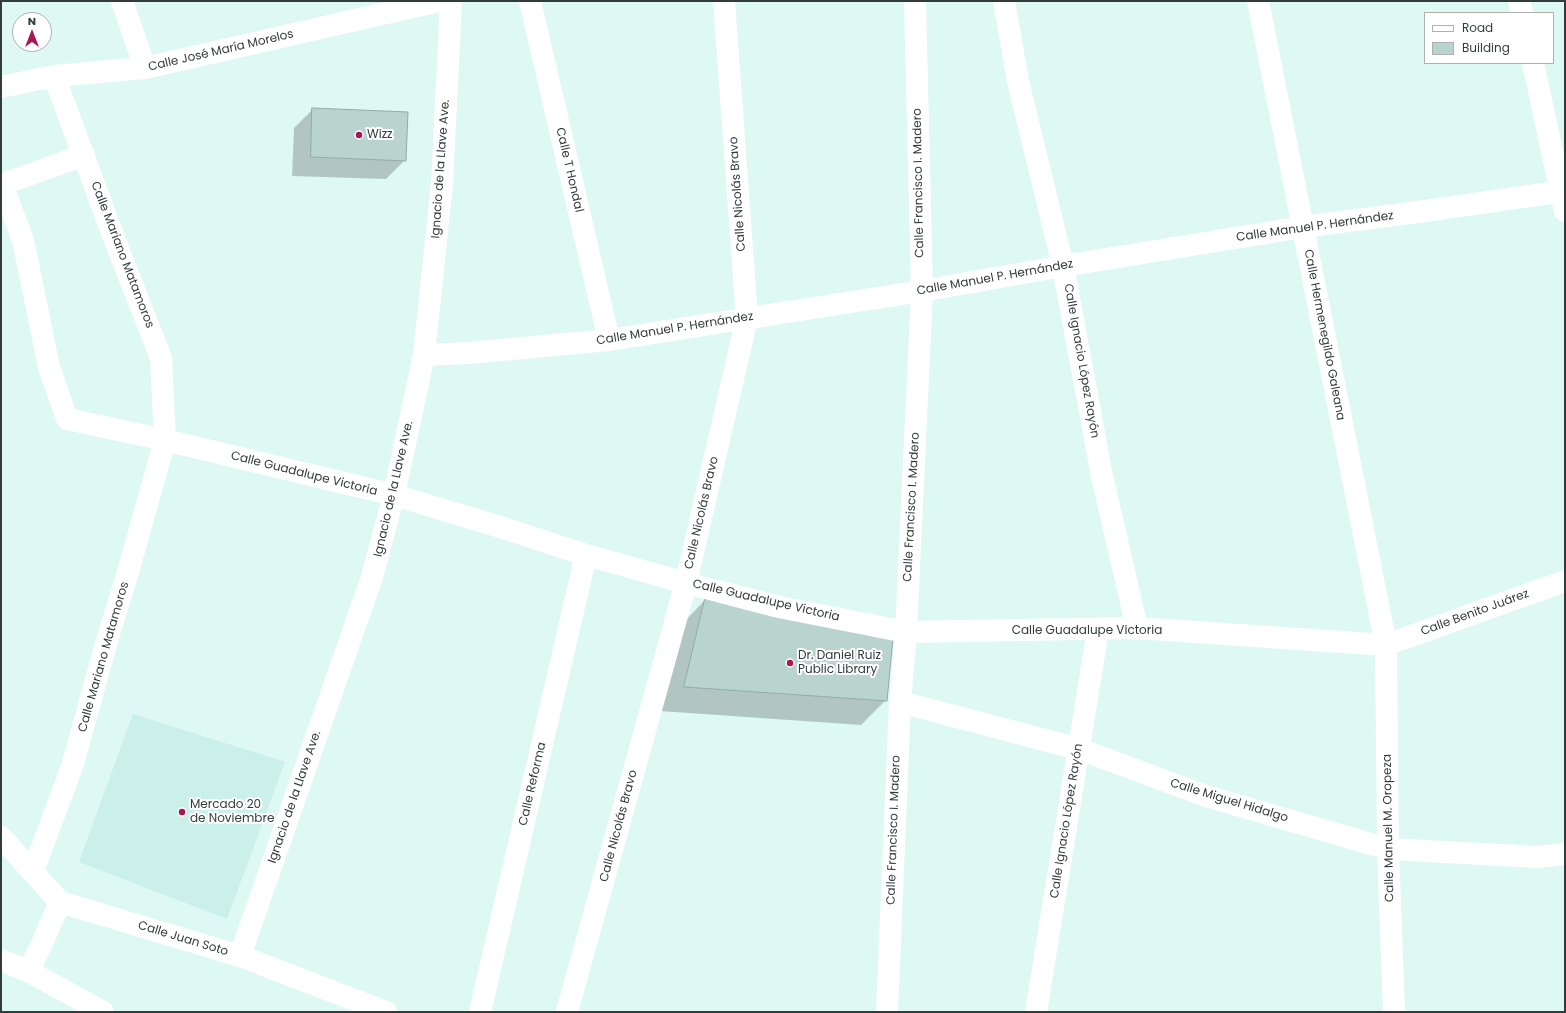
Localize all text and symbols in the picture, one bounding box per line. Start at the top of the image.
north arrow [12,12,52,52]
legend [1424,12,1554,64]
text: N [28,13,36,29]
text: Road [1462,19,1493,36]
street label: Calle José María Morelos [147,27,295,75]
text: Building [1462,39,1510,56]
street label: Ignacio de la Llave Ave. [429,99,453,239]
street label: Calle Francisco I. Madero [910,108,928,258]
street label: Calle T Hondal [552,126,586,214]
place label: Wizz [367,128,393,142]
marker: Wizz [354,130,364,140]
street label: Calle Nicolás Bravo [727,136,749,252]
street label: Calle Mariano Matamoros [87,180,157,330]
street label: Calle Manuel P. Hernández [1235,209,1395,245]
street label: Calle Hermenegildo Galeana [1300,248,1348,422]
street label: Calle Manuel P. Hernández [916,257,1074,299]
street label: Calle Ignacio López Rayón [1060,283,1102,439]
street label: Calle Manuel P. Hernández [596,309,754,349]
street label: Ignacio de la Llave Ave. [371,419,417,559]
street label: Calle Francisco I. Madero [901,432,923,582]
street label: Calle Guadalupe Victoria [229,449,379,499]
street label: Calle Nicolás Bravo [682,455,722,571]
street label: Calle Guadalupe Victoria [691,577,841,625]
street label: Calle Mariano Matamoros [76,580,132,734]
street label: Calle Benito Juárez [1419,587,1531,639]
street label: Calle Guadalupe Victoria [1012,624,1162,638]
place label: Dr. Daniel Ruiz Public Library [798,649,881,677]
marker: Dr. Daniel Ruiz Public Library [785,658,795,668]
street label: Ignacio de la Llave Ave. [265,729,325,865]
street label: Calle Reforma [516,741,550,827]
street label: Calle Ignacio López Rayón [1048,743,1086,899]
street label: Calle Manuel M. Oropeza [1381,754,1397,902]
street label: Calle Francisco I. Madero [884,755,904,905]
street label: Calle Nicolás Bravo [597,769,641,883]
street label: Calle Miguel Hidalgo [1168,776,1290,826]
place label: Mercado 20 de Noviembre [190,798,274,826]
marker: Mercado 20 de Noviembre [177,807,187,817]
street label: Calle Juan Soto [136,918,230,960]

